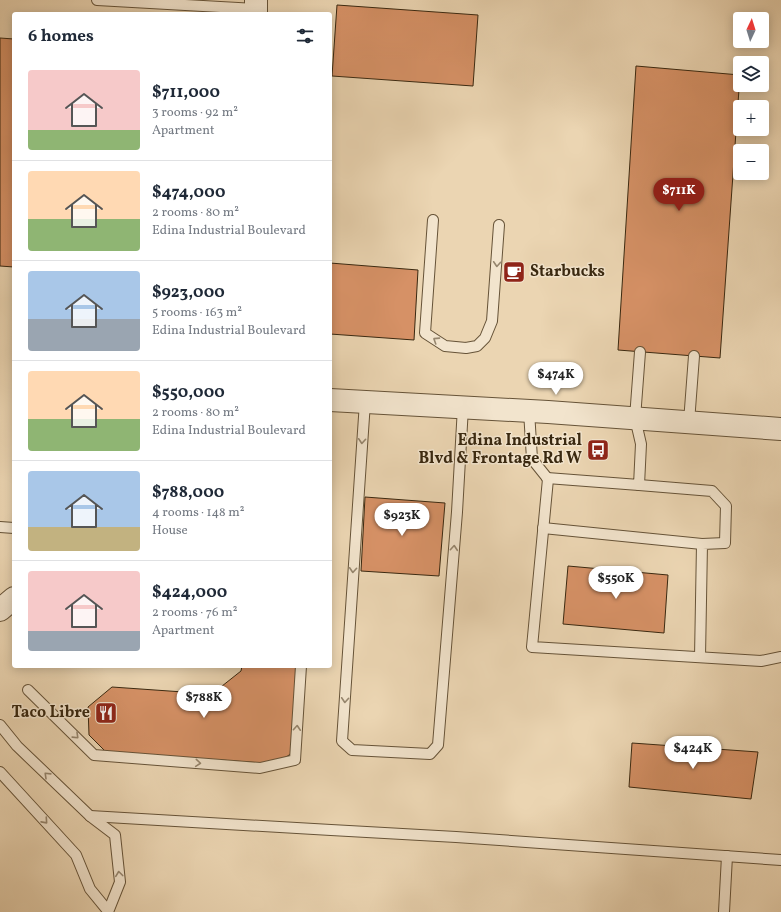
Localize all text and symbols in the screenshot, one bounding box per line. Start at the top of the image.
north arrow [733,12,769,48]
map controls [733,12,769,180]
text: 6 homes [28,25,94,48]
icon: filters [294,25,316,47]
button: layers [733,56,769,92]
text: $711,000 [152,81,220,104]
icon: home [60,86,108,134]
button: + [733,100,769,136]
text: 3 rooms · 92 m² [152,104,238,122]
text: Apartment [152,122,215,140]
button: − [733,144,769,180]
pin: $711K [651,178,707,212]
text: $474,000 [152,181,225,204]
text: $711K [662,182,696,200]
icon: home [60,187,108,235]
text: 2 rooms · 80 m² [152,204,239,222]
text: Edina Industrial Boulevard [152,222,306,240]
cafe icon: Starbucks [501,259,527,285]
one-way arrow [492,261,501,267]
place label: Starbucks [530,261,605,283]
text: $923,000 [152,281,225,304]
icon: home [60,287,108,335]
text: 5 rooms · 163 m² [152,304,242,322]
text: Edina Industrial Boulevard [152,322,306,340]
one-way arrow [433,338,440,345]
pin: $474K [528,362,584,396]
text: $474K [537,366,575,384]
text: $550,000 [152,381,225,404]
icon: home [60,387,108,435]
text: 2 rooms · 80 m² [152,404,239,422]
text: Edina Industrial Boulevard [152,422,306,440]
place label: Edina Industrial Blvd & Frontage Rd W [418,430,583,470]
bus stop icon: Edina Industrial Blvd & Frontage Rd W [585,437,611,463]
one-way arrow [358,438,367,444]
text: $788,000 [152,481,224,504]
icon: home [60,487,108,535]
pin: $923K [374,503,430,537]
text: 4 rooms · 148 m² [152,504,245,522]
text: $923K [383,507,421,525]
text: House [152,522,188,540]
one-way arrow [450,545,459,551]
pin: $550K [588,566,644,600]
one-way arrow [349,567,358,573]
text: $550K [597,570,635,588]
text: $424,000 [152,581,227,604]
icon: home [60,587,108,635]
text: 2 rooms · 76 m² [152,604,237,622]
text: Apartment [152,622,215,640]
pin: $788K [176,685,232,719]
text: $788K [186,689,222,707]
one-way arrow [340,697,349,703]
restaurant icon: Taco Libre [93,700,119,726]
place label: Taco Libre [12,702,90,724]
one-way arrow [293,725,302,731]
one-way arrow [71,732,79,739]
pin: $424K [665,736,721,770]
text: $424K [674,740,713,758]
one-way arrow [195,758,201,767]
one-way arrow [44,772,52,780]
one-way arrow [40,817,47,824]
one-way arrow [115,871,124,877]

